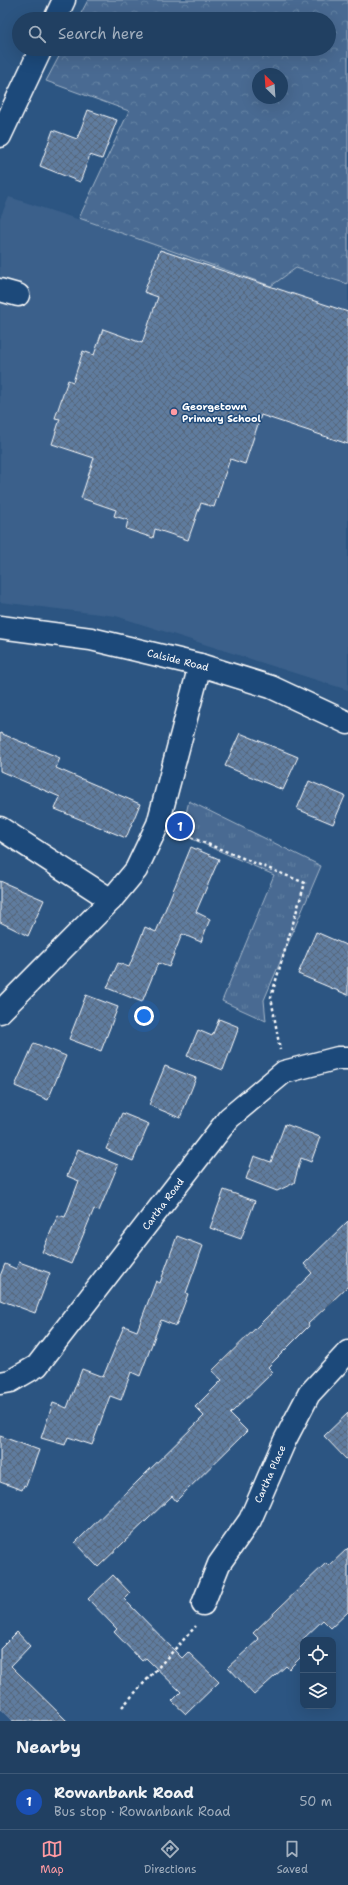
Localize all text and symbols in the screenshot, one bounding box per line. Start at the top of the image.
search box [12,12,336,56]
icon: search [26,23,48,45]
text: Search here [58,24,144,44]
north arrow [252,68,288,104]
place label: Georgetown Primary School [182,400,262,425]
marker: Georgetown Primary School [169,407,179,417]
street label: Calside Road [146,646,211,674]
pin: 1 [167,811,193,841]
your location [134,1006,154,1026]
street label: Cartha Road [139,1175,187,1232]
street label: Cartha Place [251,1443,289,1505]
map controls [300,1637,336,1709]
button: locate [300,1637,336,1673]
button: layers [300,1673,336,1709]
text: Nearby [16,1736,81,1758]
text: Rowanbank Road [54,1783,194,1803]
text: 1 [26,1793,32,1810]
text: 50 m [299,1793,332,1810]
text: Bus stop · Rowanbank Road [54,1803,231,1820]
tab: Map [40,1838,64,1877]
tab: Directions [144,1838,196,1877]
tab: Saved [277,1838,308,1877]

